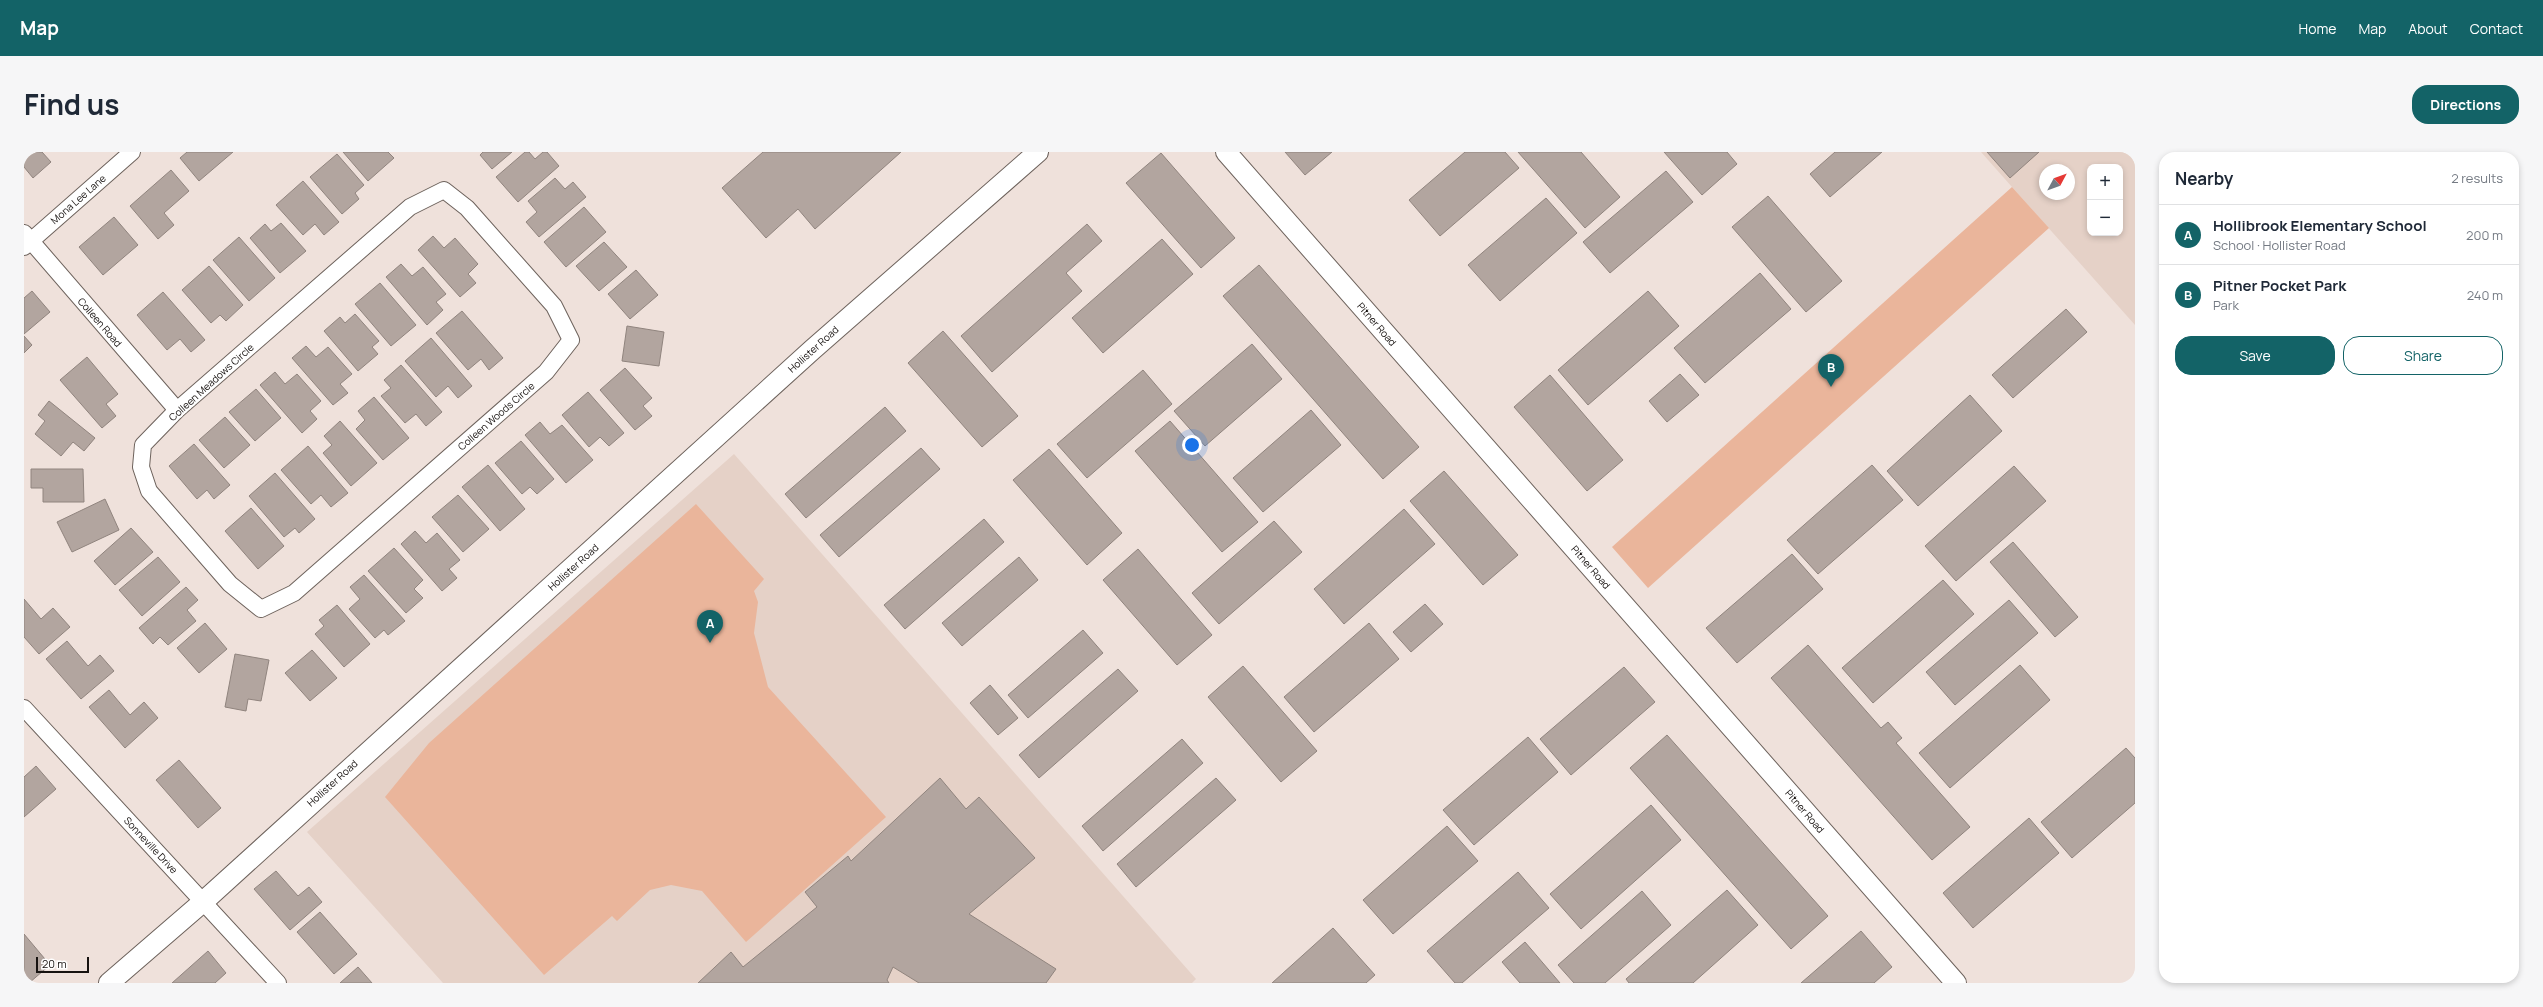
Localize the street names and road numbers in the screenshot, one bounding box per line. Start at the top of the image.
street label: Mona Lee Lane [47,171,109,227]
street label: Colleen Road [75,294,125,350]
street label: Pitner Road [1354,299,1400,349]
street label: Hollister Road [785,322,842,376]
street label: Colleen Meadows Circle [165,340,257,424]
street label: Colleen Woods Circle [455,379,538,453]
street label: Hollister Road [545,540,602,594]
street label: Pitner Road [1568,542,1614,592]
street label: Hollister Road [304,756,361,810]
street label: Pitner Road [1782,786,1828,836]
street label: Sonneville Drive [121,814,181,877]

